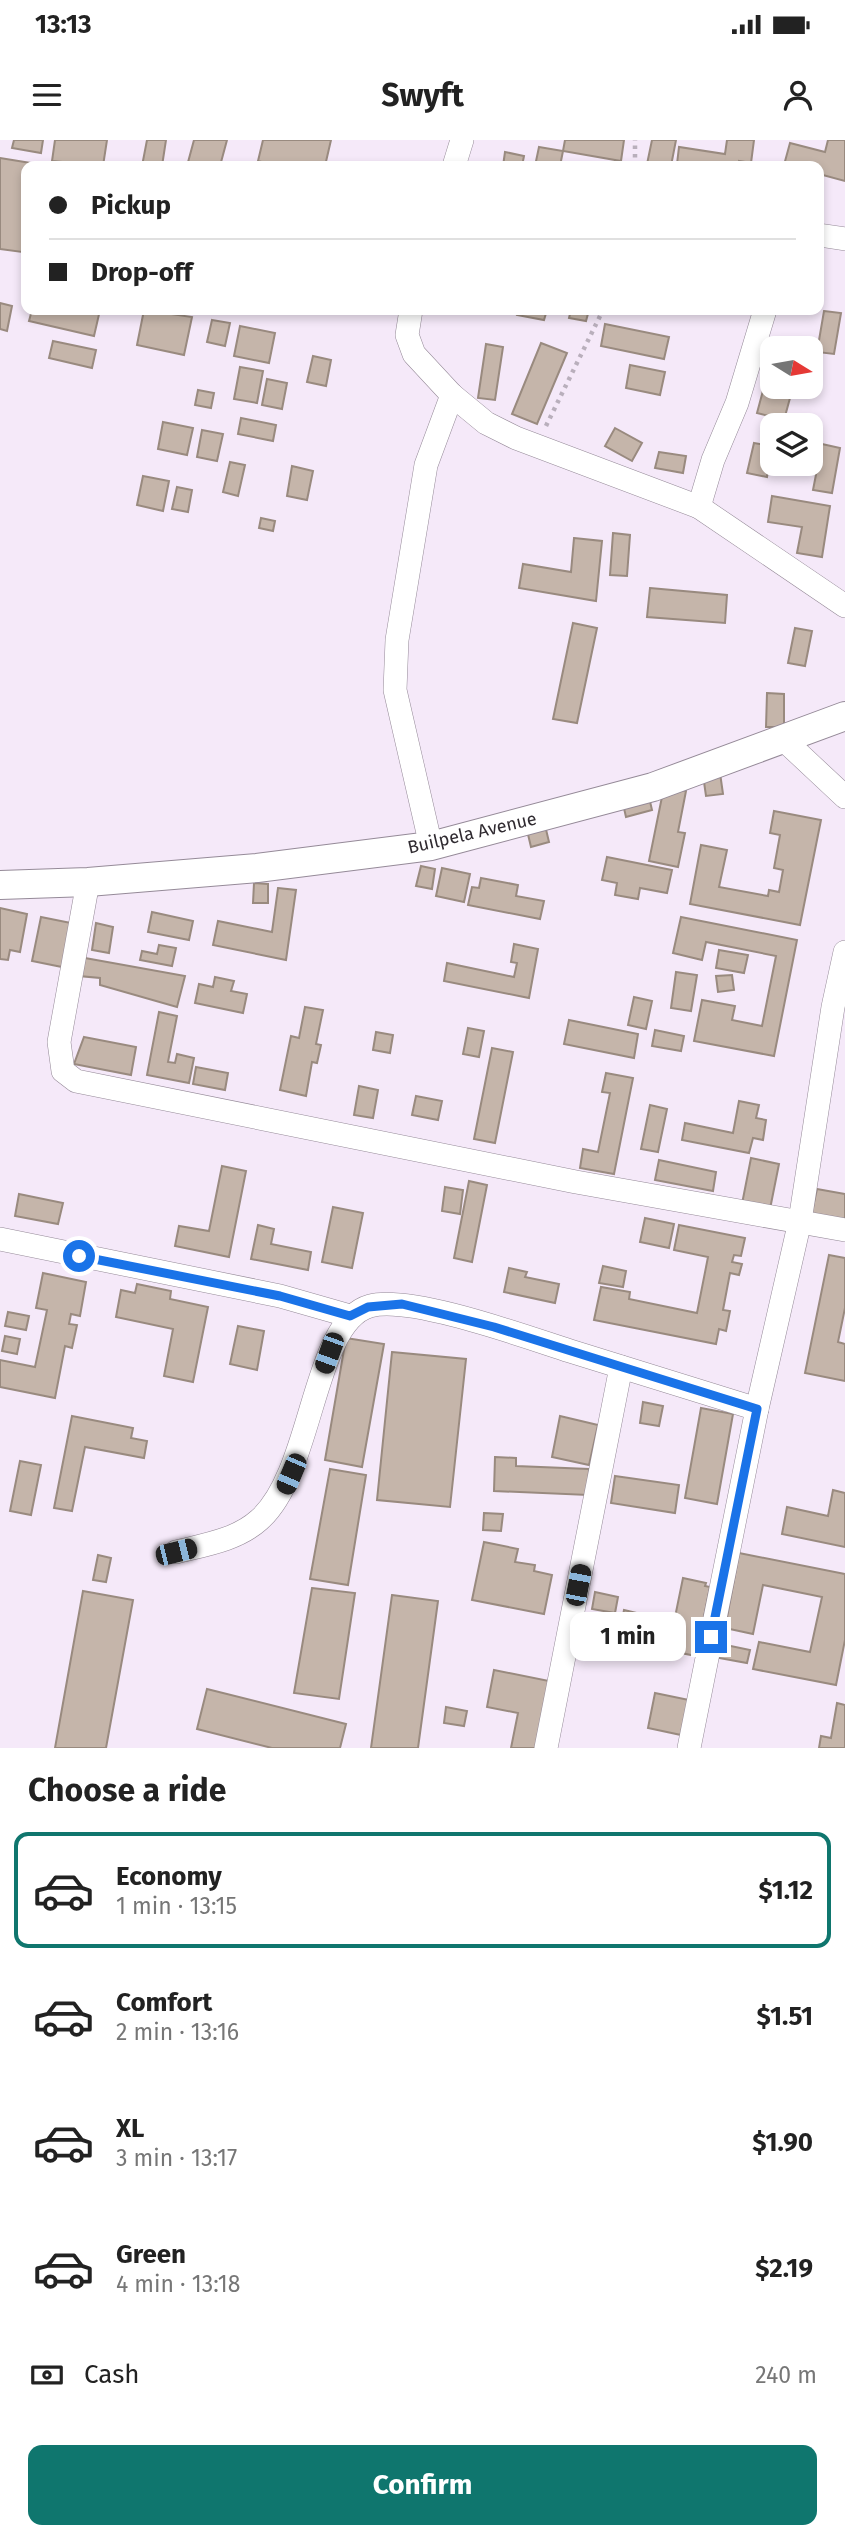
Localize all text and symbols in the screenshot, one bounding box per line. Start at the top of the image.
text: 13:13 [35,9,92,40]
icon: menu [28,76,66,114]
text: Swyft [381,76,464,114]
icon: person [779,76,817,114]
text: Pickup [91,190,171,221]
text: Drop-off [91,257,193,288]
north arrow [760,336,822,399]
map controls [760,336,823,476]
button: layers [760,413,823,476]
street label: Builpela Avenue [405,807,539,859]
route start [63,1240,95,1272]
car [312,1330,347,1376]
car [274,1451,309,1497]
car [154,1537,199,1567]
car [564,1562,593,1608]
callout: 1 min [571,1612,686,1662]
route end [695,1621,727,1653]
text: 1 min [600,1622,656,1650]
text: Choose a ride [28,1771,226,1809]
icon: car [32,1859,95,1922]
text: Economy [116,1861,222,1892]
text: $1.12 [758,1875,813,1906]
text: 1 min · 13:15 [116,1892,237,1920]
icon: car [32,1985,95,2048]
text: Comfort [116,1987,212,2018]
text: $1.51 [757,2001,813,2032]
text: 2 min · 13:16 [116,2018,239,2046]
icon: car [32,2111,95,2174]
text: XL [116,2113,144,2144]
text: $1.90 [752,2127,813,2158]
text: 3 min · 13:17 [116,2144,237,2172]
icon: car [32,2237,95,2300]
text: Green [116,2239,186,2270]
text: $2.19 [755,2253,813,2284]
text: 4 min · 13:18 [116,2270,240,2298]
icon: cash [28,2356,66,2394]
text: Cash [84,2359,140,2390]
text: 240 m [755,2361,817,2389]
button: Confirm [28,2445,817,2525]

